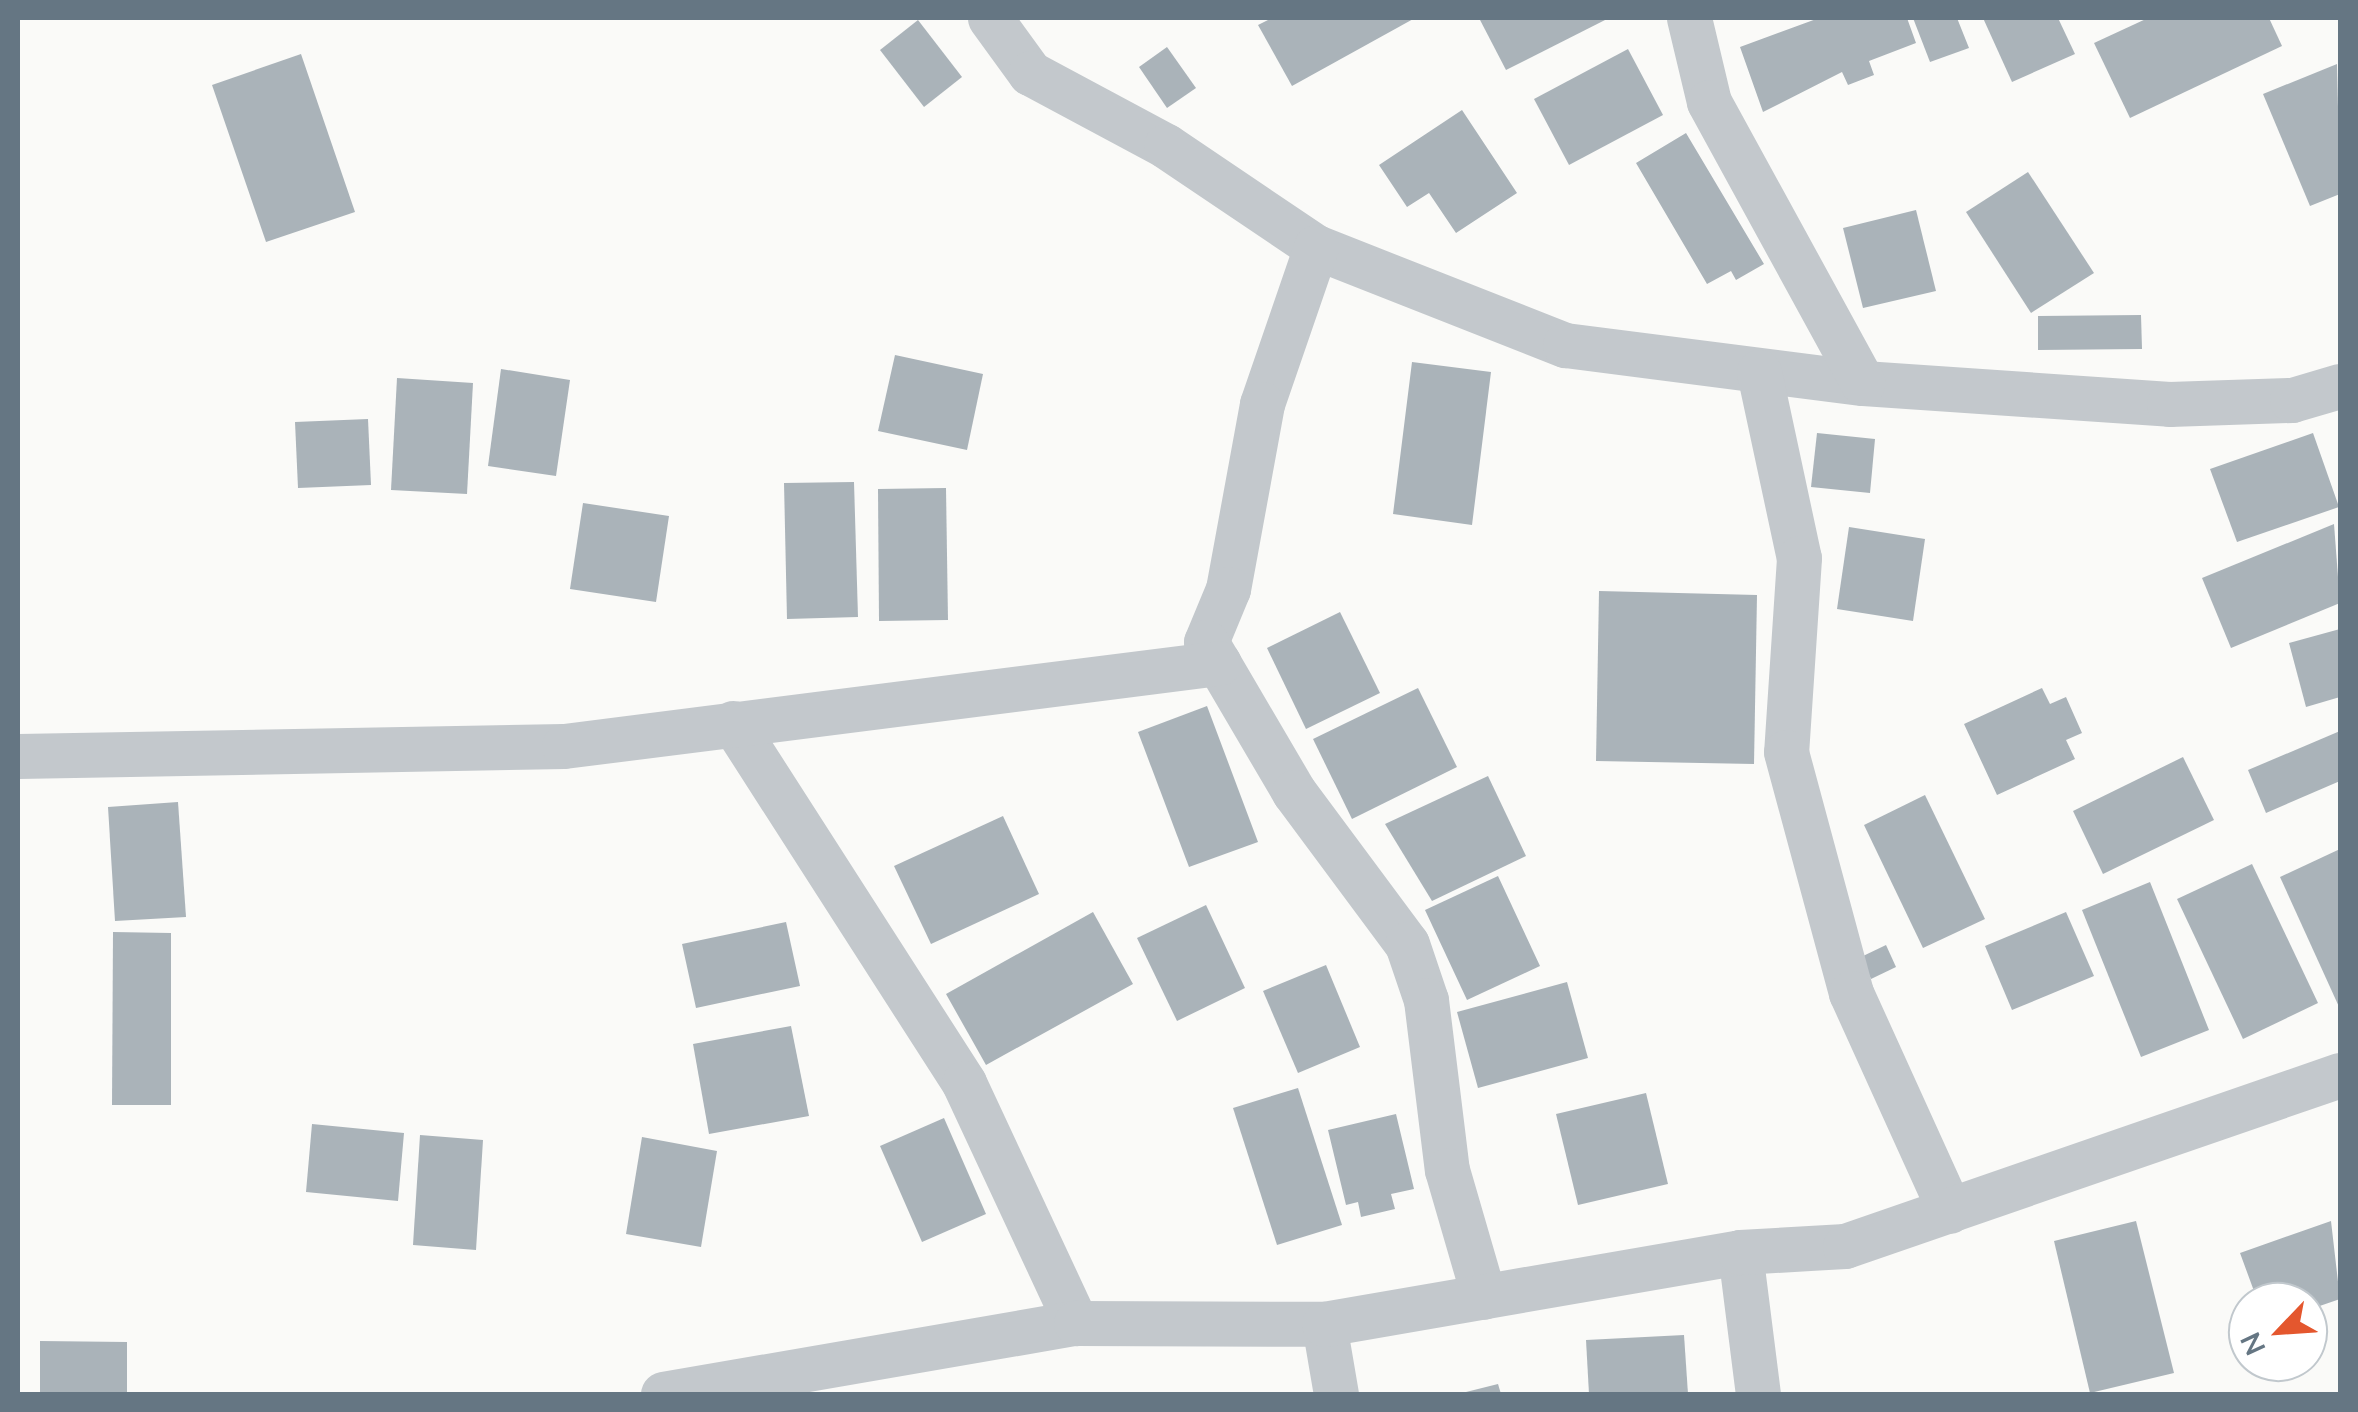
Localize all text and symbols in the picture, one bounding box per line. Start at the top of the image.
north arrow [2228,1282,2328,1382]
text: N [2232,1327,2273,1361]

